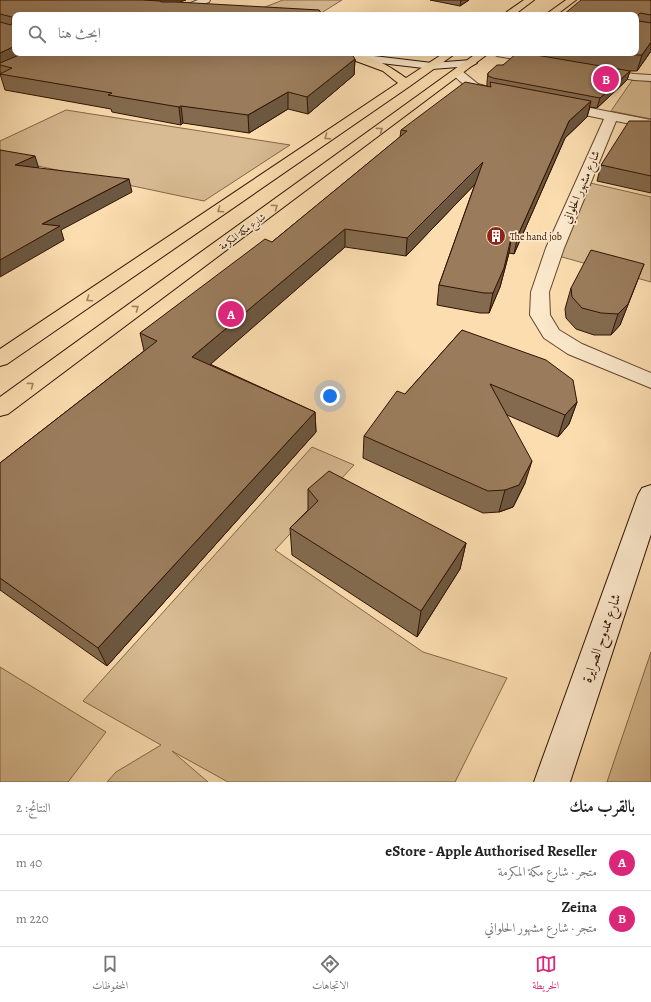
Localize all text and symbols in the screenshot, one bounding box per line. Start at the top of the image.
search box [12,12,639,56]
icon: search [26,23,48,45]
text: ابحث هنا [58,23,101,43]
pin: B [593,64,619,94]
one-way arrow [376,127,383,135]
one-way arrow [324,132,331,140]
street label: شارع مشهور الحلواني [558,148,606,227]
one-way arrow [217,205,224,212]
one-way arrow [271,205,278,212]
street label: شارع مكة المكرمة [216,210,270,255]
building icon: The hand job [485,225,507,247]
place label: The hand job [510,230,562,243]
one-way arrow [86,294,93,302]
pin: A [218,299,244,329]
one-way arrow [132,306,139,313]
one-way arrow [27,383,34,390]
your location [320,386,340,406]
street label: شارع ممدوح الصرايرة [577,591,628,686]
text: بالقرب منك [569,795,635,818]
text: النتائج: 2 [16,799,51,816]
text: eStore - Apple Authorised Reseller [385,841,597,861]
text: 40 m [16,854,42,871]
text: A [618,854,626,871]
text: متجر · شارع مكة المكرمة [498,863,597,880]
text: Zeina [561,897,597,917]
text: 220 m [16,910,49,927]
text: B [618,910,626,927]
text: متجر · شارع مشهور الحلواني [484,919,597,936]
tab: المحفوظات [92,953,128,996]
tab: الاتجاهات [312,953,349,996]
tab: الخريطة [532,953,559,996]

